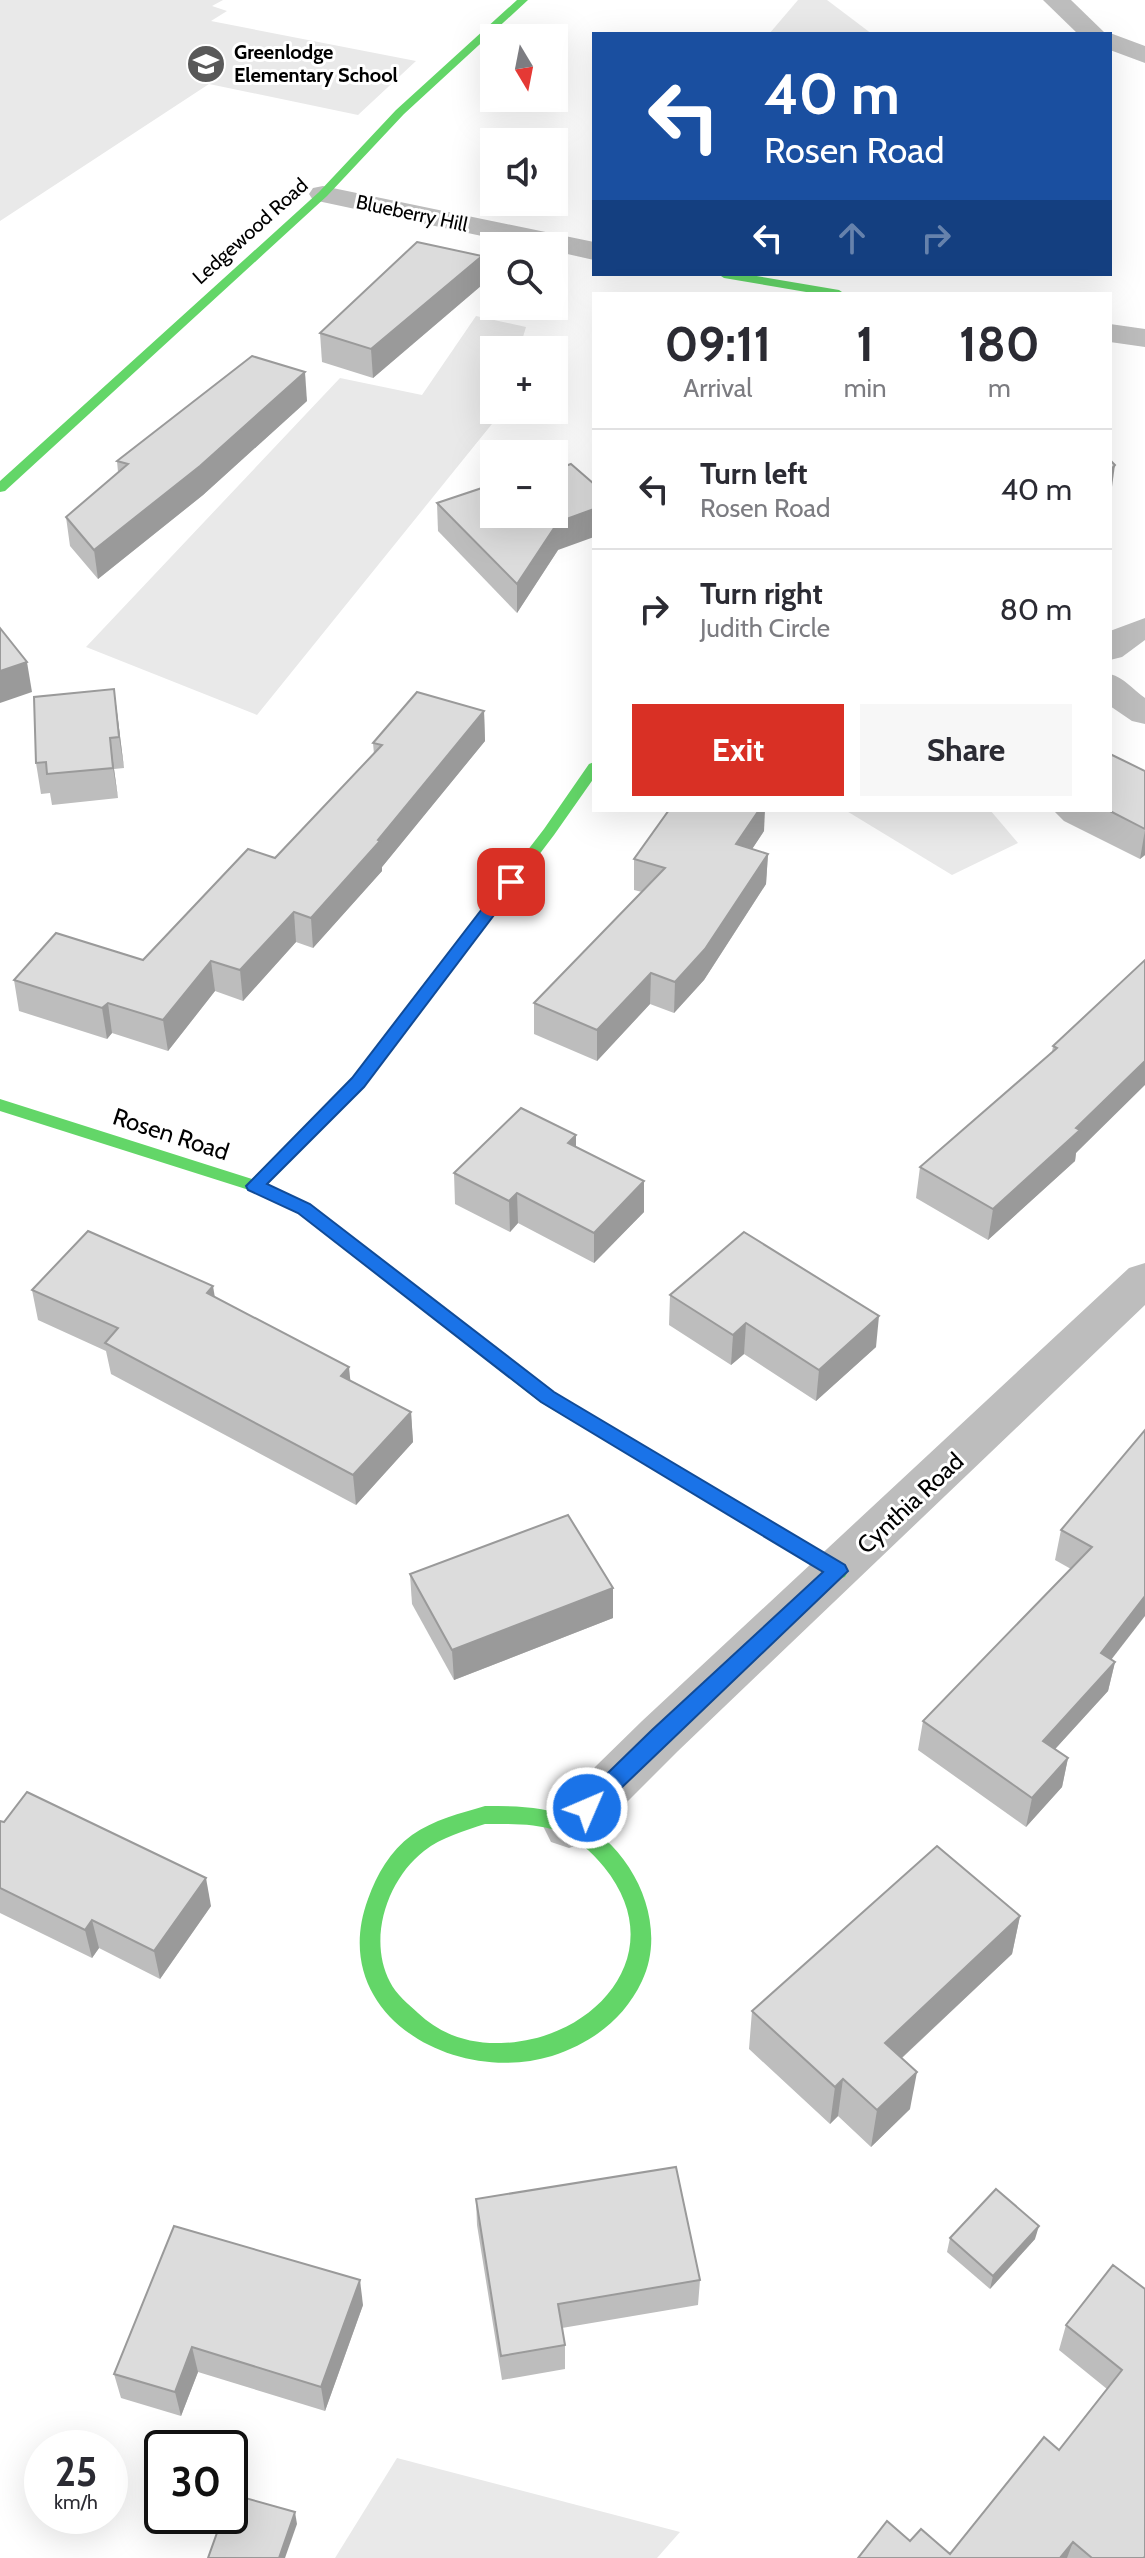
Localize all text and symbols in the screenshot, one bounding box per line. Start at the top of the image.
north arrow [480,24,568,112]
map controls [480,24,568,528]
place label: Greenlodge Elementary School [234,40,398,87]
school or university icon: Greenlodge Elementary School [185,43,227,85]
text: 40 m [764,60,900,128]
icon: left [632,64,736,168]
button: sound [480,128,568,216]
text: Rosen Road [764,128,944,172]
street label: Ledgewood Road [187,173,313,289]
street label: Blueberry Hill [354,189,470,237]
icon: left [746,216,790,260]
icon: ahead [830,216,874,260]
icon: right [914,216,958,260]
button: search [480,232,568,320]
text: 09:11 [664,315,771,373]
text: 1 [856,315,874,373]
text: 180 [959,315,1040,373]
button: + [480,336,568,424]
text: Arrival [683,372,752,404]
text: min [844,372,887,404]
text: m [988,372,1011,404]
button: − [480,440,568,528]
text: Turn left [700,455,808,492]
icon: left [632,467,676,511]
text: 40 m [1001,471,1072,508]
text: Rosen Road [700,492,830,524]
text: Turn right [700,575,823,612]
icon: right [632,587,676,631]
text: 80 m [1000,591,1072,628]
text: Judith Circle [700,612,830,644]
button: Exit [632,704,844,796]
button: Share [860,704,1072,796]
pin [477,848,545,916]
icon: arrive [489,860,533,904]
street label: Rosen Road [109,1102,233,1166]
street label: Cynthia Road [851,1446,969,1560]
position arrow [545,1766,629,1850]
speed limit sign: 30 [144,2430,248,2534]
text: 25 [55,2447,97,2496]
text: km/h [54,2490,98,2514]

